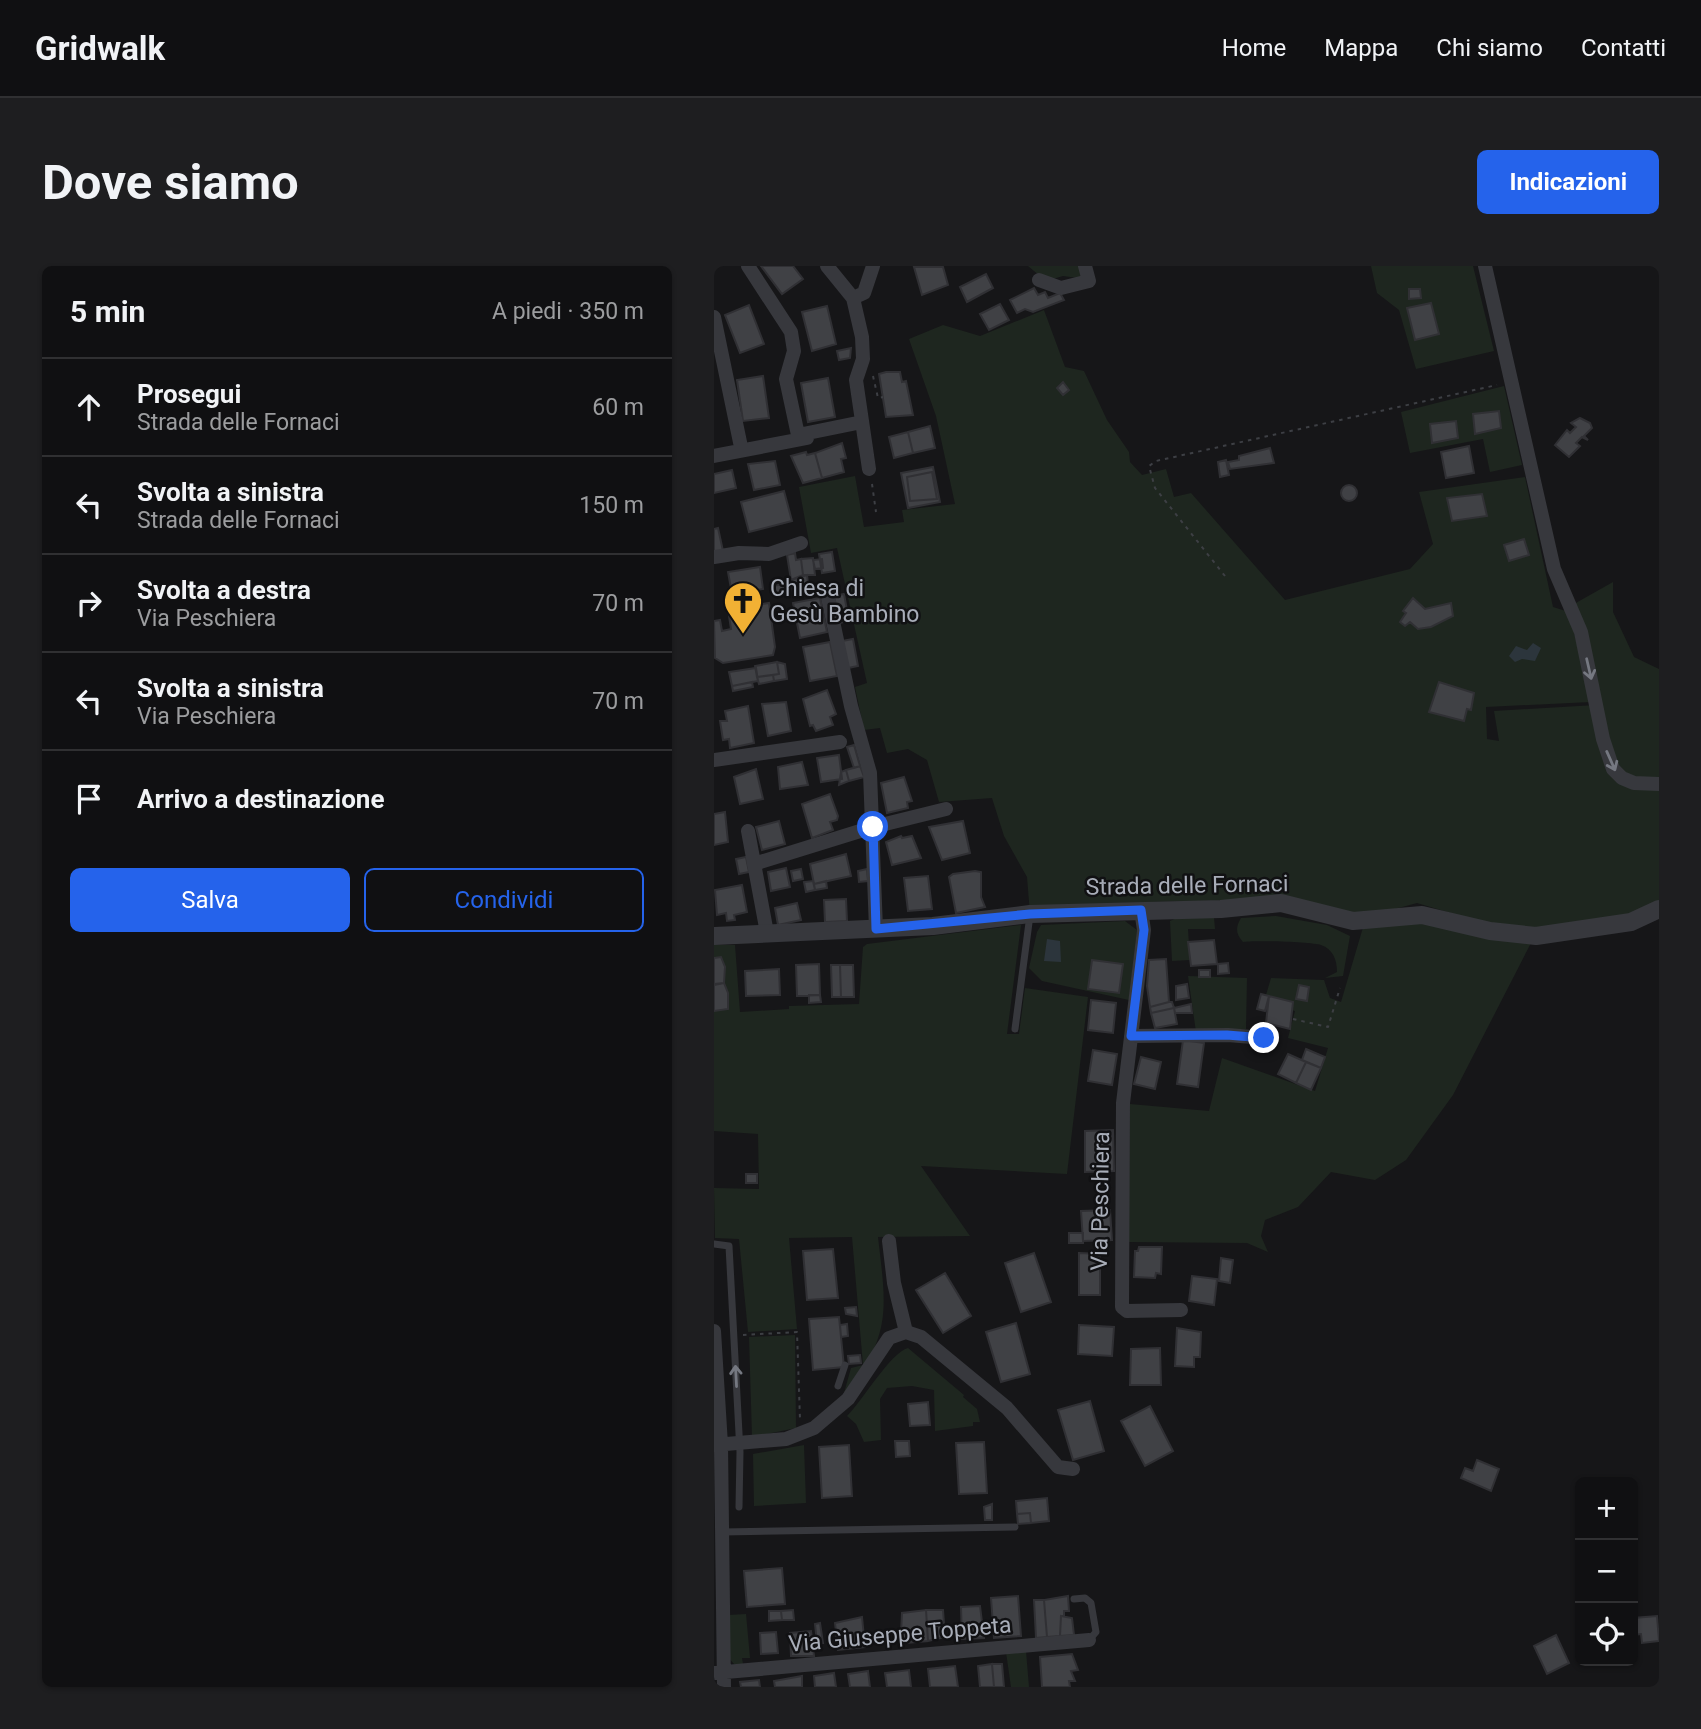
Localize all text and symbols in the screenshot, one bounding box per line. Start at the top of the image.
text: Gridwalk [35,29,165,68]
text: Home [1222,34,1286,62]
text: Mappa [1324,34,1398,62]
text: Chi siamo [1436,34,1543,62]
text: Contatti [1581,34,1666,62]
button: Indicazioni [1477,150,1659,214]
text: Dove siamo [42,154,299,211]
text: 5 min [70,294,145,329]
text: A piedi · 350 m [492,298,644,325]
text: Prosegui [137,379,241,409]
icon: ahead [70,388,108,426]
text: 60 m [592,394,644,421]
text: Strada delle Fornaci [137,409,340,436]
text: Svolta a sinistra [137,477,324,507]
icon: left [70,486,108,524]
text: 150 m [579,492,644,519]
text: Strada delle Fornaci [137,507,340,534]
text: Svolta a destra [137,575,311,605]
place label: Chiesa di Gesù Bambino [770,575,919,628]
church icon: Chiesa di Gesù Bambino [722,580,764,635]
icon: right [70,584,108,622]
text: 70 m [592,590,644,617]
text: Via Peschiera [137,605,276,632]
one-way arrow [1583,657,1596,680]
text: Svolta a sinistra [137,673,324,703]
icon: left [70,682,108,720]
text: 70 m [592,688,644,715]
text: Via Peschiera [137,703,276,730]
one-way arrow [1605,750,1618,771]
icon: arrive [70,780,108,818]
text: Arrivo a destinazione [137,784,384,814]
route start [857,811,888,842]
button: Salva [70,868,350,932]
button: Condividi [364,868,644,932]
street label: Strada delle Fornaci [1085,870,1289,901]
route end [1248,1022,1279,1053]
street label: Via Peschiera [1086,1131,1115,1271]
one-way arrow [729,1365,742,1387]
map controls [1575,1477,1638,1666]
button: + [1575,1477,1638,1540]
button: − [1575,1540,1638,1603]
button: locate [1575,1603,1638,1666]
street label: Via Giuseppe Toppeta [788,1611,1013,1658]

